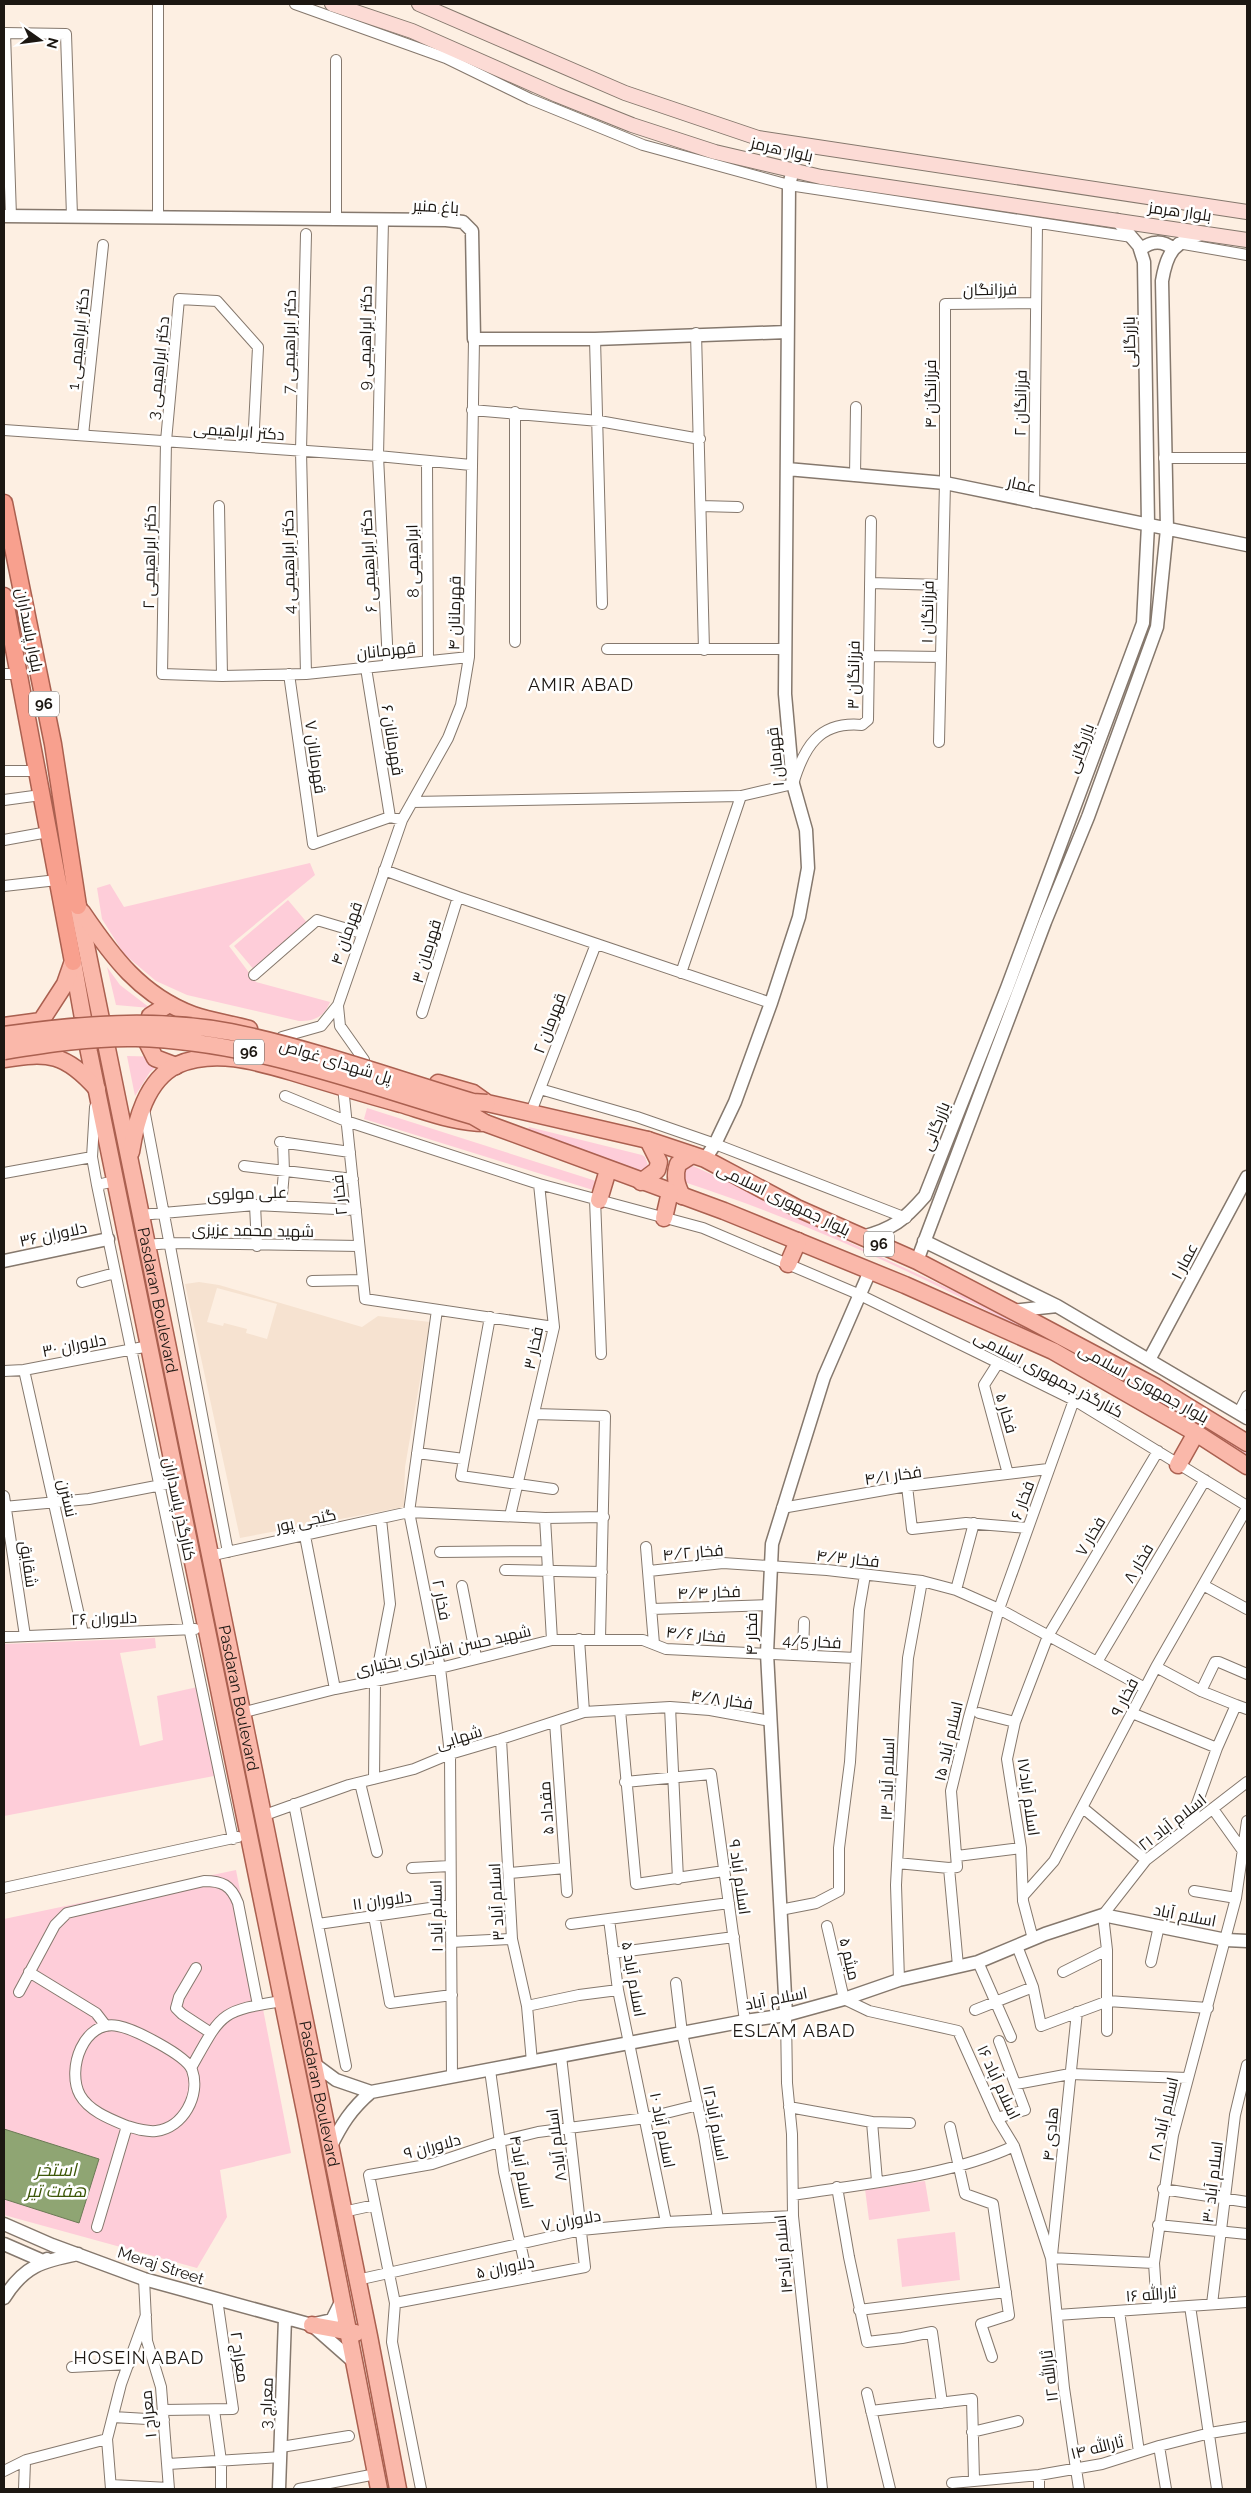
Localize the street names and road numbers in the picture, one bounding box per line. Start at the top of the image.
street label: بلوار هرمز [748,133,815,166]
street label: باغ منیر [411,196,460,219]
street label: بلوار هرمز [1146,198,1213,225]
street label: فرزانگان [963,280,1017,300]
street label: دکتر ابراهیمی 9 [355,285,377,391]
street label: دکتر ابراهیمی 1 [64,287,94,391]
street label: دکتر ابراهیمی 7 [279,290,301,394]
street label: دکتر ابراهیمی 3 [144,315,174,421]
street label: بازرگانی [1120,316,1140,368]
street label: فرزانگان ۴ [921,360,941,428]
street label: فرزانگان ۲ [1010,370,1032,436]
street label: دکتر ابراهیمی [193,419,285,445]
street label: عمار [1005,472,1038,497]
street label: دکتر ابراهیمی ۲ [139,505,161,609]
street label: دکتر ابراهیمی ۶ [356,509,382,613]
street label: دکتر ابراهیمی 4 [278,510,300,614]
street label: ابراهیمی 8 [402,524,424,598]
street label: قهرمانان ۴ [444,576,466,650]
street label: فرزانگان ۱ [917,580,939,644]
street label: بلوار پاسداران [10,586,47,674]
street label: قهرمانان [355,638,417,664]
street label: فرزانگان ۳ [843,640,865,710]
road number: 96 [29,692,59,716]
street label: قهرمانان ۶ [377,703,407,777]
street label: قهرمانان ۷ [300,719,330,795]
street label: بازرگانی [1063,721,1099,776]
street label: قهرمان ۱ [763,726,789,788]
street label: قهرمان ۴ [327,899,367,968]
street label: قهرمان ۳ [408,917,446,986]
street label: قهرمان ۲ [529,990,571,1056]
street label: پل شهدای غواص [277,1035,395,1090]
road number: 96 [234,1040,264,1064]
street label: بازرگانی [917,1099,955,1154]
street label: بلوار جمهوری اسلامی [714,1159,853,1241]
street label: فخار ۲ [328,1174,351,1216]
street label: علی مولوی [207,1183,287,1205]
street label: دلاوران ۳۶ [18,1218,89,1252]
street label: شهید محمد عزیزی [192,1220,314,1242]
street label: Pasdaran Boulevard [134,1225,182,1375]
road number: 96 [864,1232,894,1256]
street label: عمار ۱ [1167,1240,1202,1283]
street label: فخار ۳ [520,1325,547,1371]
street label: کنارگذر جمهوری اسلامی [971,1327,1127,1423]
street label: دلاوران ۳۰ [40,1330,108,1362]
street label: بلوار جمهوری اسلامی [1075,1340,1212,1428]
street label: فخار ۵ [992,1391,1021,1436]
street label: کنارگذر پاسداران [157,1456,200,1563]
street label: فخار ۴/۱ [863,1462,923,1489]
street label: نسترن [53,1477,81,1519]
street label: فخار ۶ [1007,1478,1038,1522]
street label: گنجی پور [273,1505,338,1538]
street label: فخار ۷ [1071,1513,1109,1559]
street label: شقایق [15,1540,41,1589]
street label: فخار ۴/۲ [662,1540,724,1565]
street label: فخار ۸ [1119,1540,1157,1586]
street label: فخار ۴/۳ [815,1546,881,1571]
street label: فخار ۲ [428,1578,455,1622]
street label: فخار ۴/۴ [677,1582,741,1603]
street label: دلاوران ۲۶ [71,1608,137,1630]
street label: فخار ۴ [742,1613,761,1656]
street label: شهید حسن اقتداری بختیاری [353,1621,533,1681]
street label: فخار ۴/۶ [665,1622,727,1647]
street label: Pasdaran Boulevard [215,1623,263,1773]
street label: فخار 4/5 [782,1630,842,1653]
street label: فخار ۹ [1107,1675,1142,1720]
street label: فخار ۴/۸ [690,1686,754,1713]
street label: اسلام آباد ۱۵ [930,1699,969,1783]
street label: شهابی [434,1722,485,1754]
street label: اسلام آباد ۱۳ [877,1737,900,1821]
street label: اسلام آباد۱۷ [1012,1757,1043,1837]
street label: مقداد ۵ [535,1780,558,1836]
street label: اسلام آباد ۲۱ [1135,1790,1211,1856]
street label: اسلام آباد ۹ [723,1838,754,1916]
street label: اسلام آباد ۳ [485,1862,510,1942]
street label: اسلام آباد ۱ [426,1880,449,1952]
street label: دلاوران ۱۱ [351,1887,413,1915]
street label: اسلام آباد [1152,1900,1218,1933]
street label: میثم ۵ [833,1936,864,1983]
street label: اسلام آباد ۵ [616,1940,649,2019]
street label: اسلام آباد [743,1983,809,2016]
street label: Pasdaran Boulevard [295,2019,343,2168]
street label: اسلام آباد ۱۶ [971,2042,1024,2123]
street label: اسلام آباد ۲۸ [1145,2075,1184,2164]
street label: اسلام آباد۱۲ [697,2084,732,2163]
street label: اسلام آباد ۱۰ [644,2091,679,2170]
street label: هادی ۴ [1039,2106,1063,2162]
street label: اسلام آباد۸ [543,2107,572,2183]
street label: دلاوران ۹ [402,2130,463,2164]
street label: اسلام آباد۴ [504,2134,537,2211]
street label: اسلام آباد ۳۰ [1198,2140,1229,2224]
street label: دلاوران ۷ [540,2206,602,2236]
street label: اسلام آباد۱۴ [771,2214,798,2294]
street label: Meraj Street [115,2243,207,2289]
street label: دلاوران ۵ [474,2253,536,2283]
street label: ثارالله ۱۶ [1125,2282,1178,2306]
street label: معراج ۲ [225,2330,252,2384]
street label: ثارالله ۱۲ [1036,2348,1062,2403]
street label: معراج 3 [256,2377,279,2429]
street label: معراج ۱ [137,2389,162,2439]
street label: ثارالله ۱۴ [1068,2431,1126,2463]

